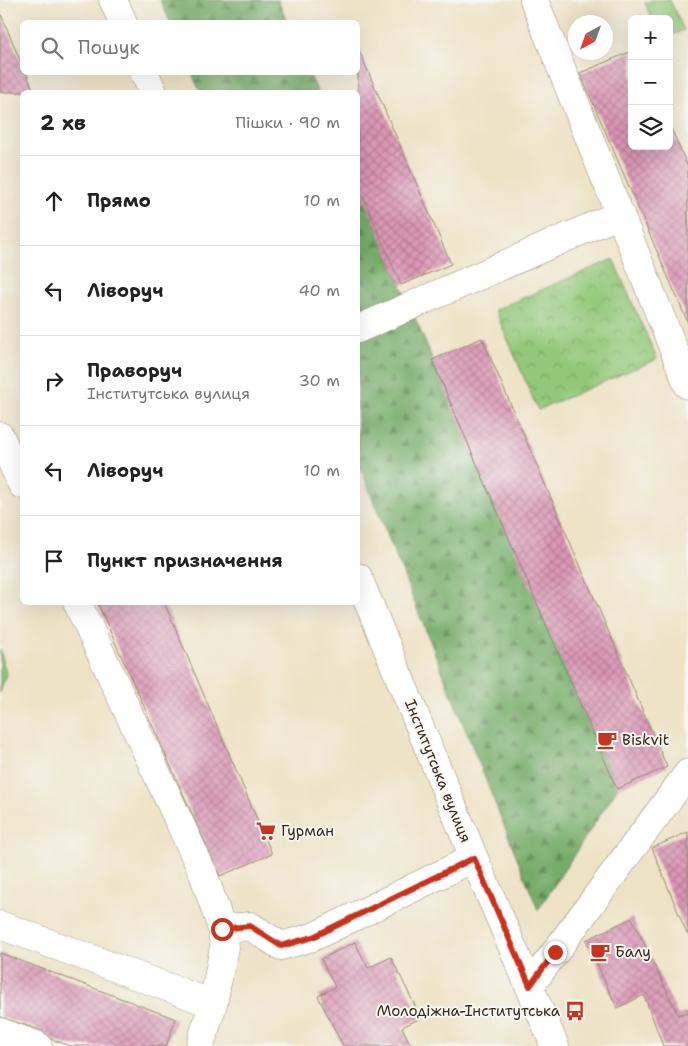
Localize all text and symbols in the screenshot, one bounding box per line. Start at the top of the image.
north arrow [568,15,613,60]
map controls [628,15,673,150]
button: + [628,15,673,60]
search box [20,20,360,75]
icon: search [38,34,66,62]
text: Пошук [78,35,140,60]
button: − [628,60,673,105]
button: layers [628,105,673,150]
text: 2 хв [40,109,86,137]
text: Пішки · 90 m [235,112,340,133]
icon: ahead [40,187,68,215]
text: Прямо [87,188,151,213]
text: 10 m [303,190,340,211]
icon: left [40,277,68,305]
text: Ліворуч [87,278,163,303]
text: 40 m [298,280,340,301]
text: Праворуч [87,358,182,383]
icon: right [40,367,68,395]
text: 30 m [299,370,340,391]
text: Інститутська вулиця [87,383,250,404]
icon: left [40,457,68,485]
text: Ліворуч [87,458,163,483]
text: 10 m [303,460,340,481]
icon: arrive [40,547,68,575]
text: Пункт призначення [87,548,283,573]
street label: Інститутська вулиця [400,696,476,846]
cafe icon: Biskvit [596,729,618,751]
place label: Biskvit [622,730,669,750]
supermarket icon: Гурман [255,820,277,842]
place label: Гурман [281,821,334,841]
route start [211,918,234,941]
route end [544,941,567,964]
cafe icon: Балу [589,941,611,963]
place label: Балу [615,942,651,962]
bus stop icon: Молодіжна-Інститутська [564,1000,586,1022]
place label: Молодіжна-Інститутська [377,1001,561,1021]

